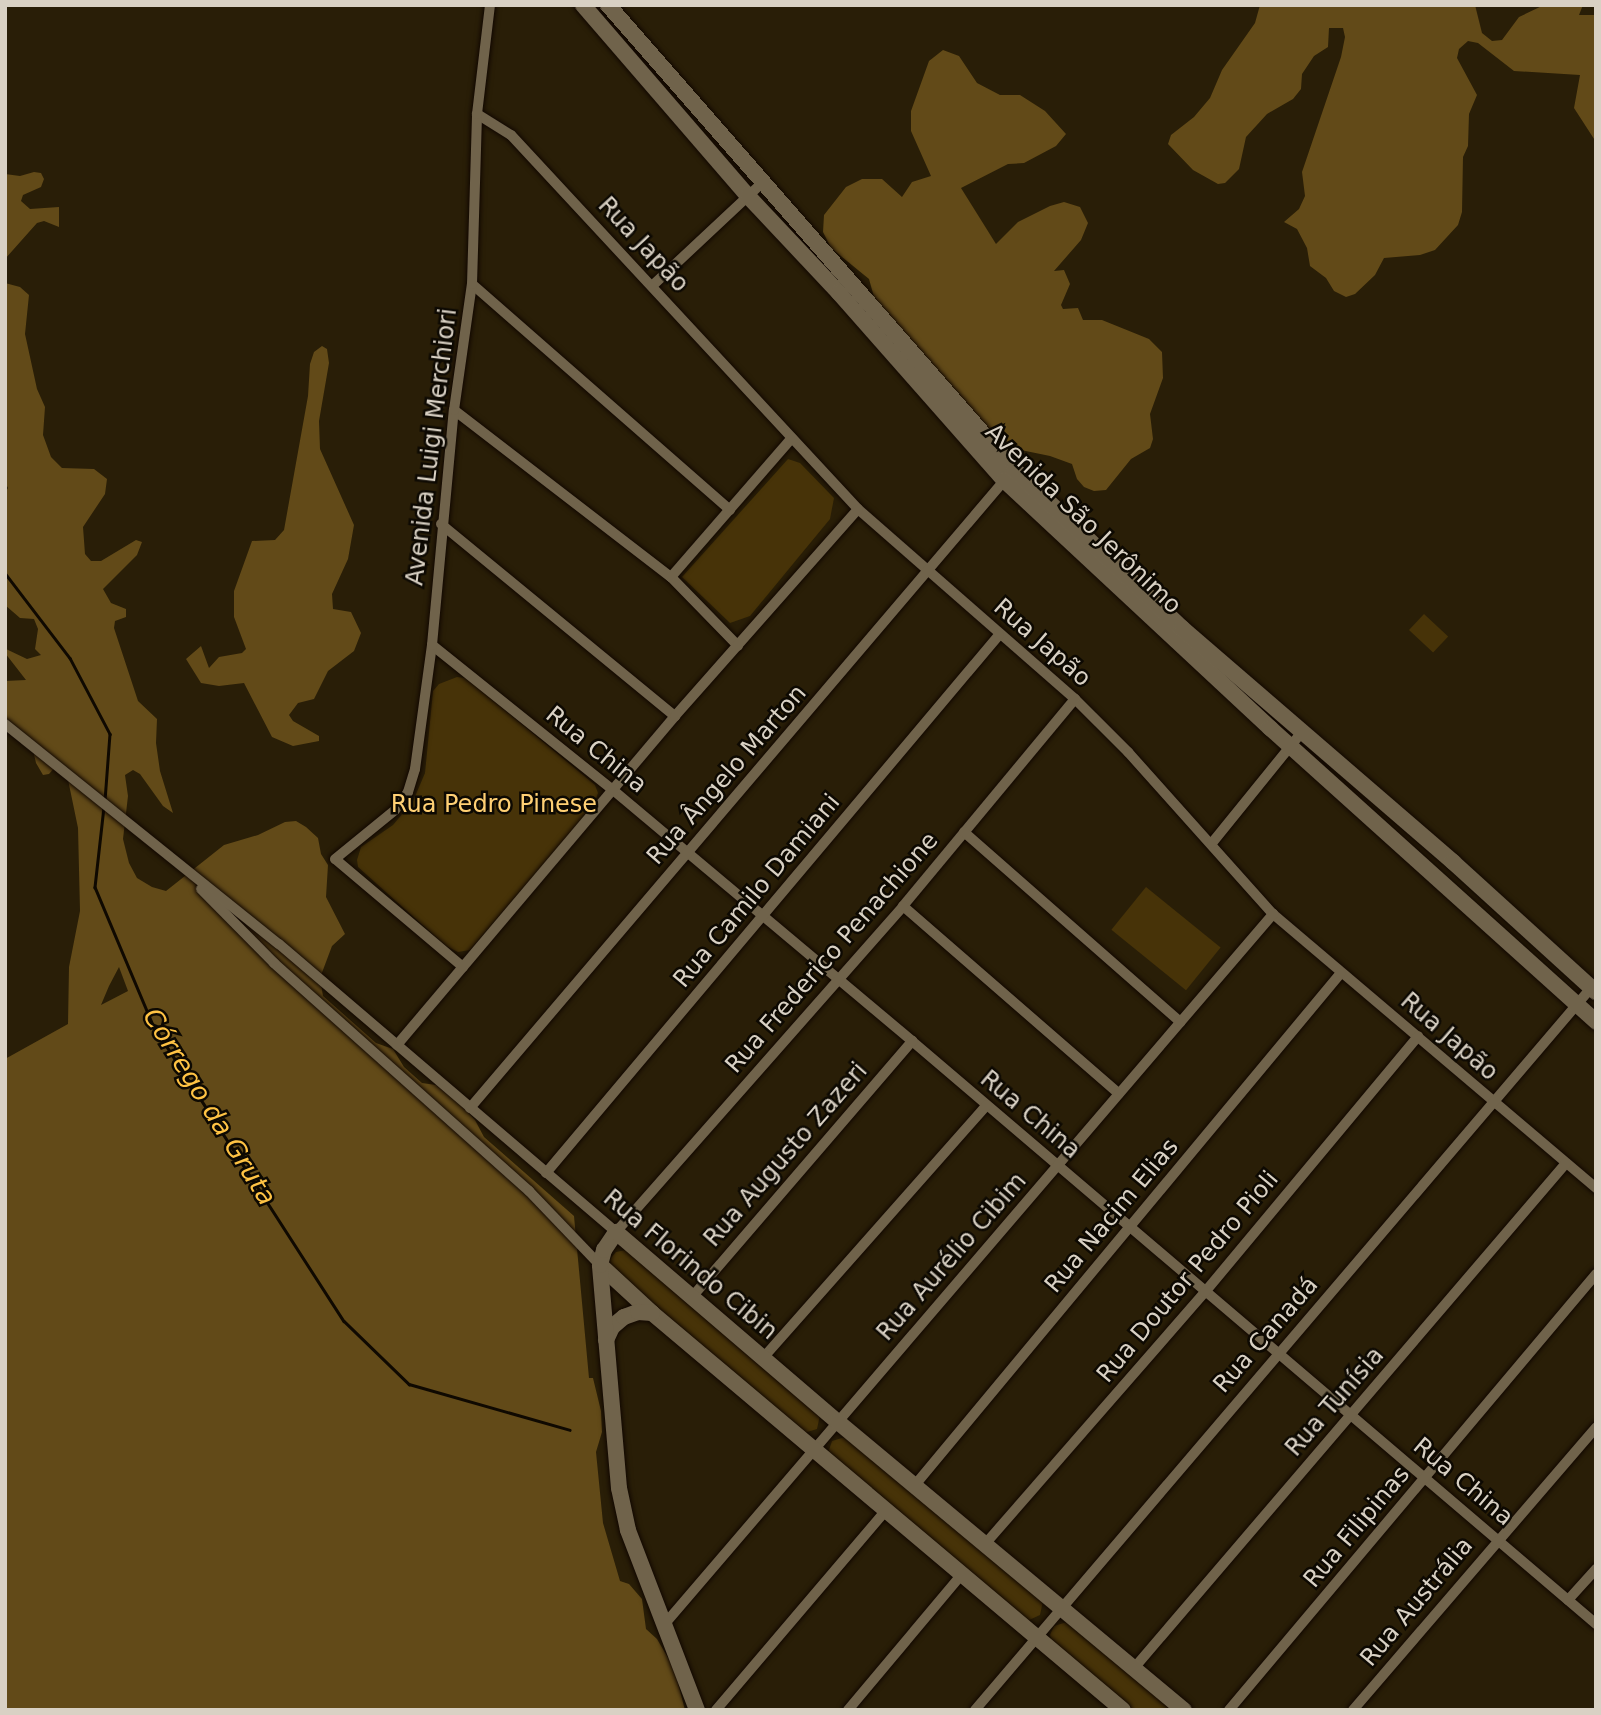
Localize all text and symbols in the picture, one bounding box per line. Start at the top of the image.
street label: Rua Japão [592,191,694,299]
street label: Avenida Luigi Merchiori [401,307,463,587]
street label: Avenida São Jerônimo [979,418,1187,620]
street label: Rua Japão [987,593,1097,693]
street label: Rua Ângelo Marton [641,679,813,871]
street label: Rua China [540,701,652,799]
street label: Rua Camilo Damiani [668,788,846,994]
park label: Rua Pedro Pinese [391,791,597,819]
street label: Rua Frederico Penachione [720,827,944,1079]
street label: Rua Japão [1394,987,1504,1087]
water label: Córrego da Gruta [136,1003,282,1211]
street label: Rua Augusto Zazeri [698,1057,874,1253]
street label: Rua China [974,1065,1086,1165]
street label: Rua Nacim Elias [1039,1133,1185,1299]
street label: Rua Doutor Pedro Pioli [1091,1165,1285,1389]
street label: Rua Aurélio Cibim [871,1167,1033,1347]
street label: Rua Florindo Cibin [597,1184,783,1346]
street label: Rua Canadá [1208,1271,1324,1399]
street label: Rua Tunísia [1280,1342,1390,1462]
street label: Rua China [1407,1432,1519,1532]
street label: Rua Filipinas [1298,1460,1416,1594]
street label: Rua Austrália [1355,1532,1479,1672]

